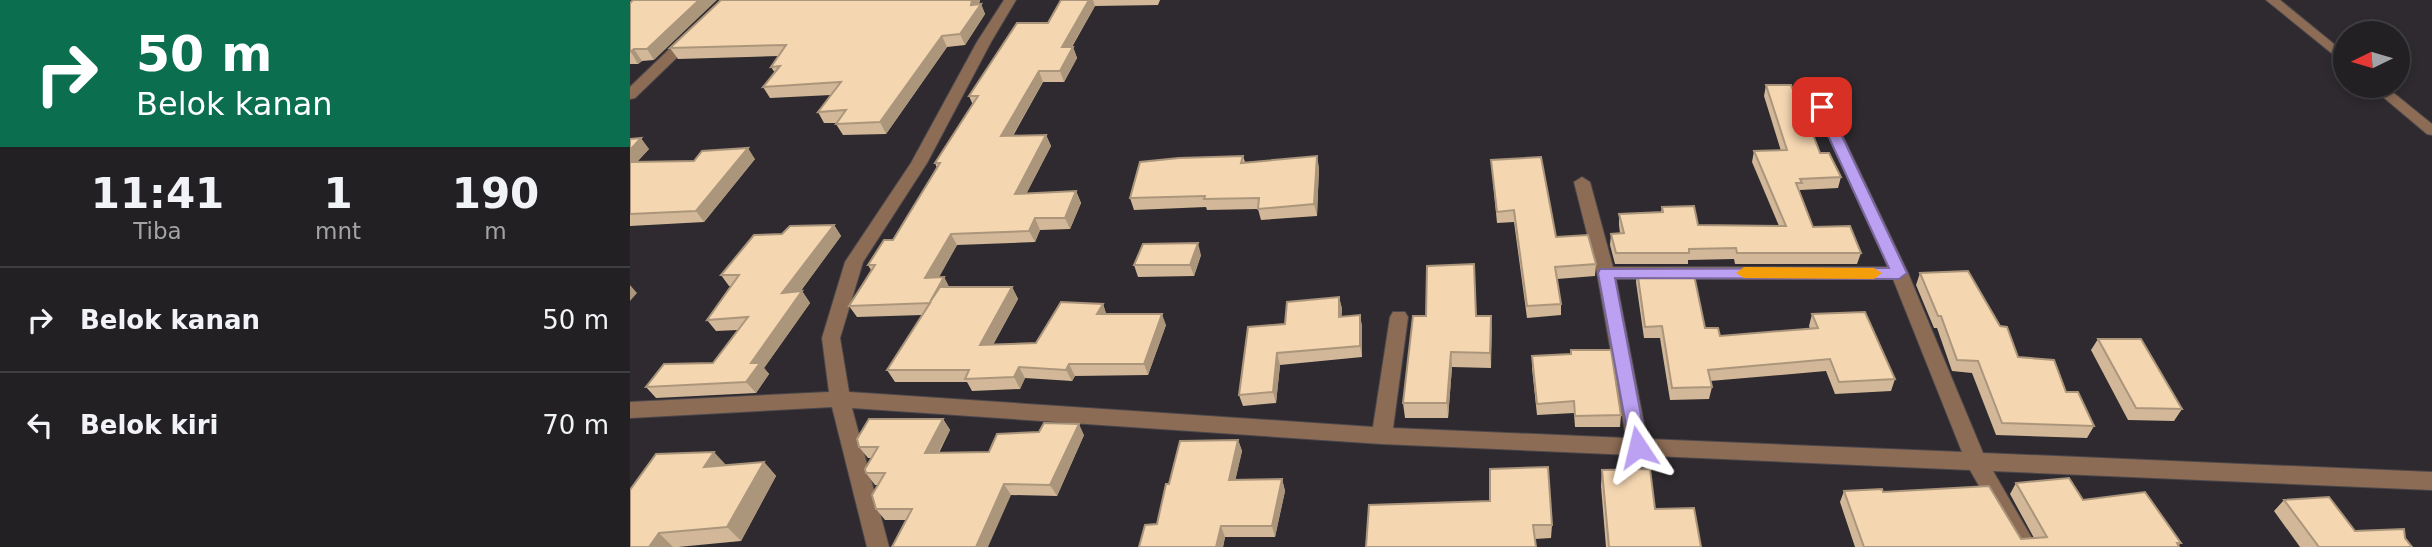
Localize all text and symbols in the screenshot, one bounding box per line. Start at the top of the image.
north arrow [2333,21,2410,98]
map controls [2333,21,2410,98]
text: 50 m [136,26,272,83]
icon: right [21,28,112,119]
pin [1792,77,1852,137]
text: Belok kanan [136,85,333,123]
icon: arrive [1803,88,1841,126]
text: 11:41 [91,169,224,218]
text: 1 [323,169,353,218]
text: 190 [452,169,539,218]
text: Tiba [133,218,182,244]
text: mnt [315,218,361,244]
text: m [484,218,507,244]
icon: right [21,301,59,339]
text: Belok kanan [80,305,260,335]
text: 50 m [542,305,609,335]
icon: left [21,406,59,444]
text: Belok kiri [80,410,219,440]
text: 70 m [542,410,609,440]
position arrow [1601,410,1675,484]

